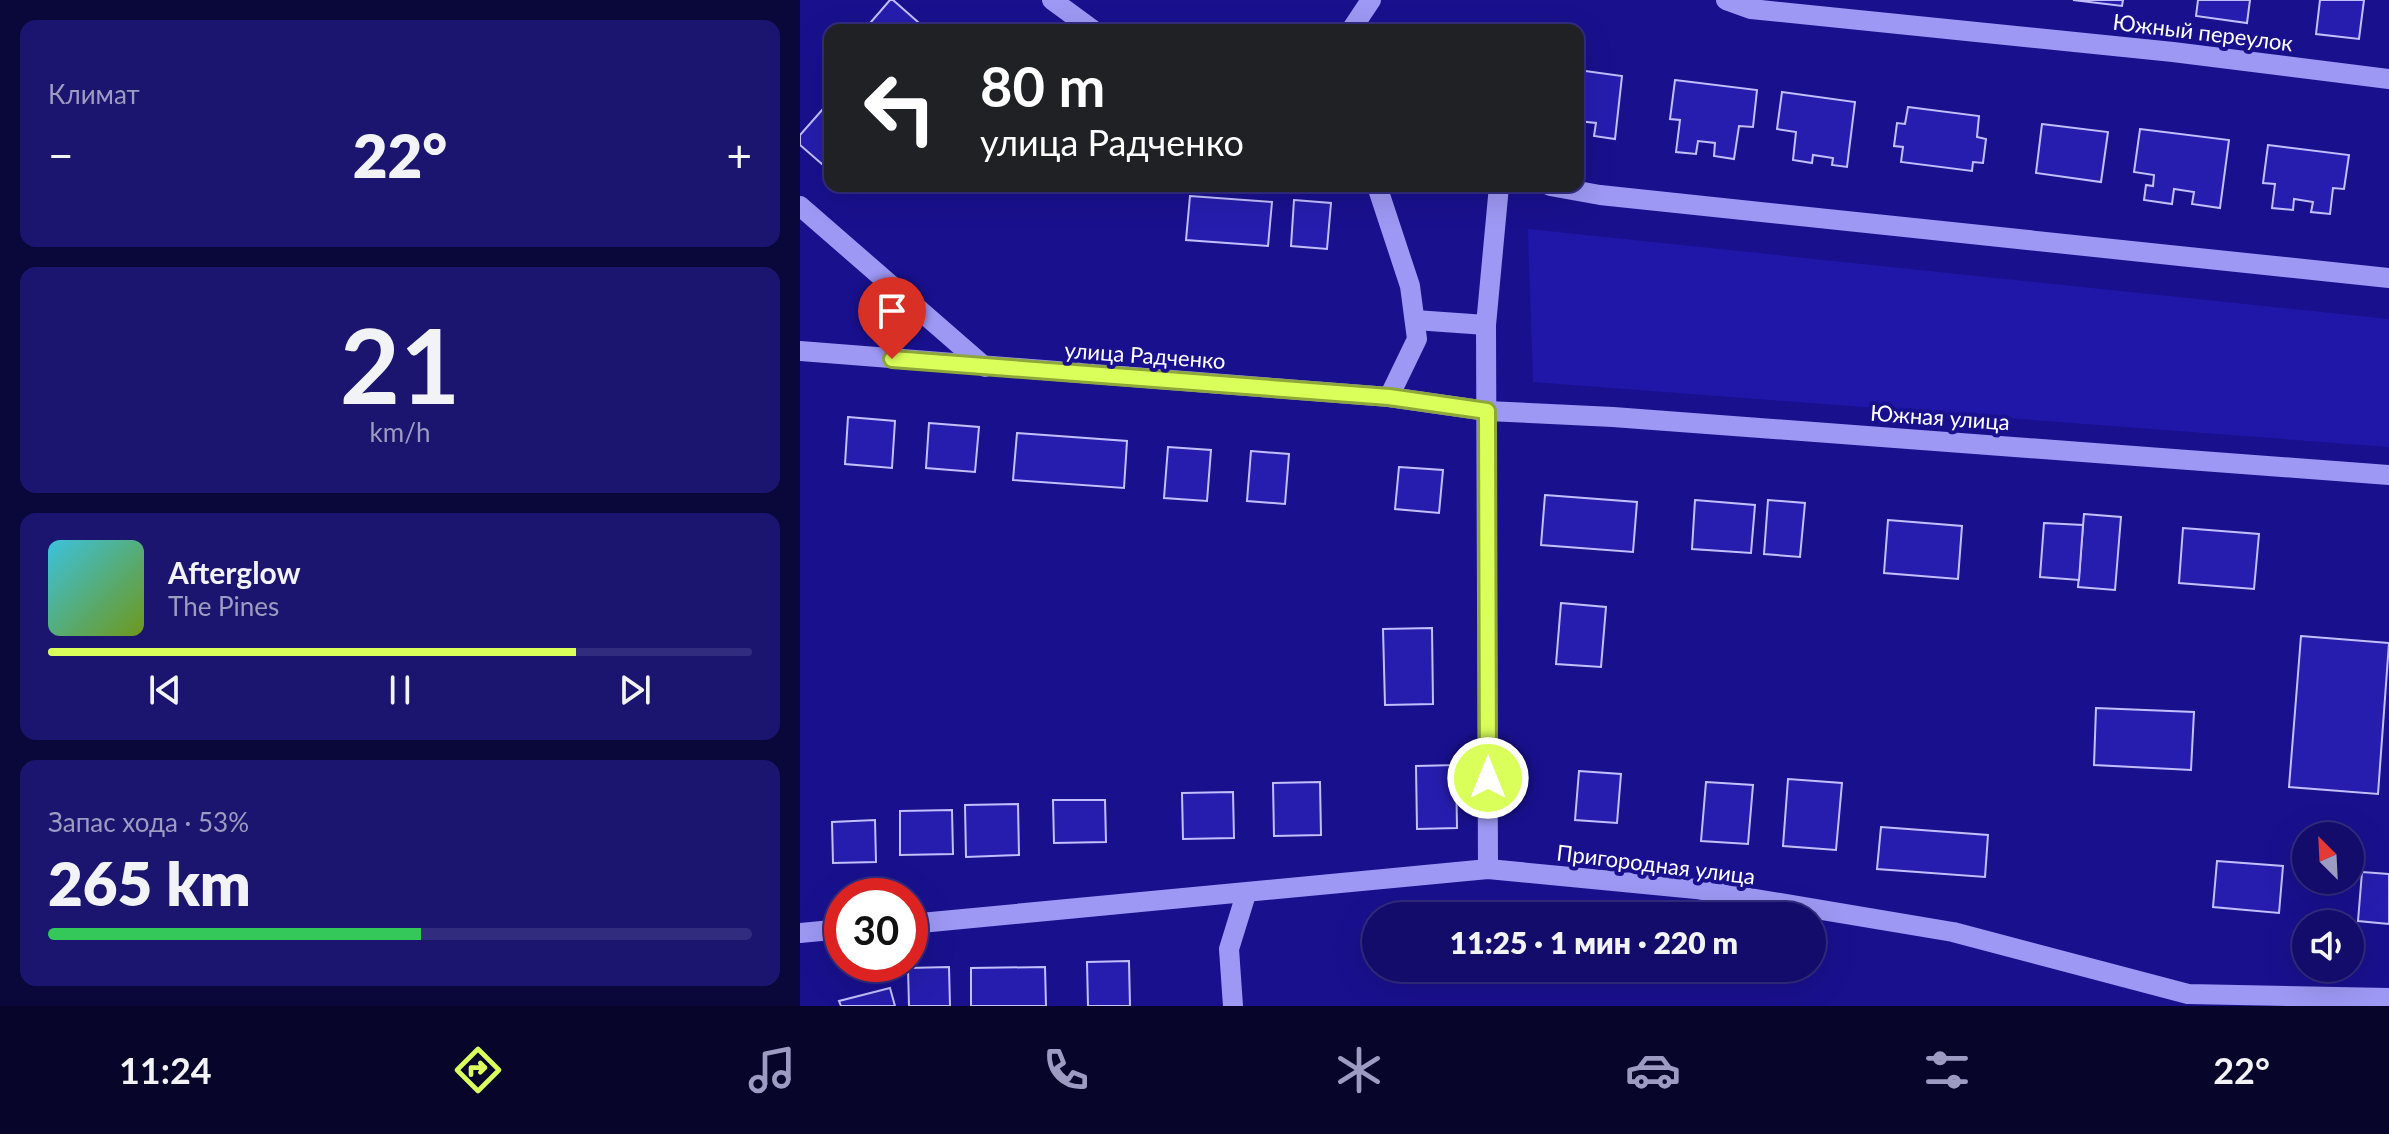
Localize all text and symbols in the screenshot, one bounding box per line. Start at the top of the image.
street label: Южный переулок [2111,8,2295,57]
text: 80 m [980,52,1105,119]
icon: left [848,56,952,160]
text: Климат [48,78,140,110]
text: 22° [353,119,447,191]
text: улица Радченко [980,120,1244,164]
text: − [48,129,74,181]
text: + [726,129,752,181]
pin [858,277,926,359]
icon: arrive [870,289,914,333]
text: 21 [340,301,460,426]
street label: улица Радченко [1064,336,1226,374]
street label: Южная улица [1869,399,2011,435]
text: km/h [370,416,430,448]
text: Afterglow [168,554,301,590]
text: The Pines [168,590,279,622]
icon: previous [143,668,187,712]
icon: pause [378,668,422,712]
icon: next [613,668,657,712]
position arrow [1446,736,1530,820]
text: Запас хода · 53% [48,806,249,838]
north arrow [2292,822,2364,894]
map controls [2292,822,2364,982]
street label: Пригородная улица [1555,838,1757,890]
text: 265 km [48,847,251,919]
speed limit sign: 30 [824,878,928,982]
button: sound [2292,910,2364,982]
text: 11:25 · 1 мин · 220 m [1450,924,1738,960]
icon: directions [450,1042,506,1098]
icon: music [744,1042,800,1098]
icon: phone [1038,1042,1094,1098]
icon: climate [1331,1042,1387,1098]
icon: car [1625,1042,1681,1098]
icon: filters [1919,1042,1975,1098]
text: 11:24 [119,1048,212,1092]
text: 22° [2213,1048,2270,1092]

